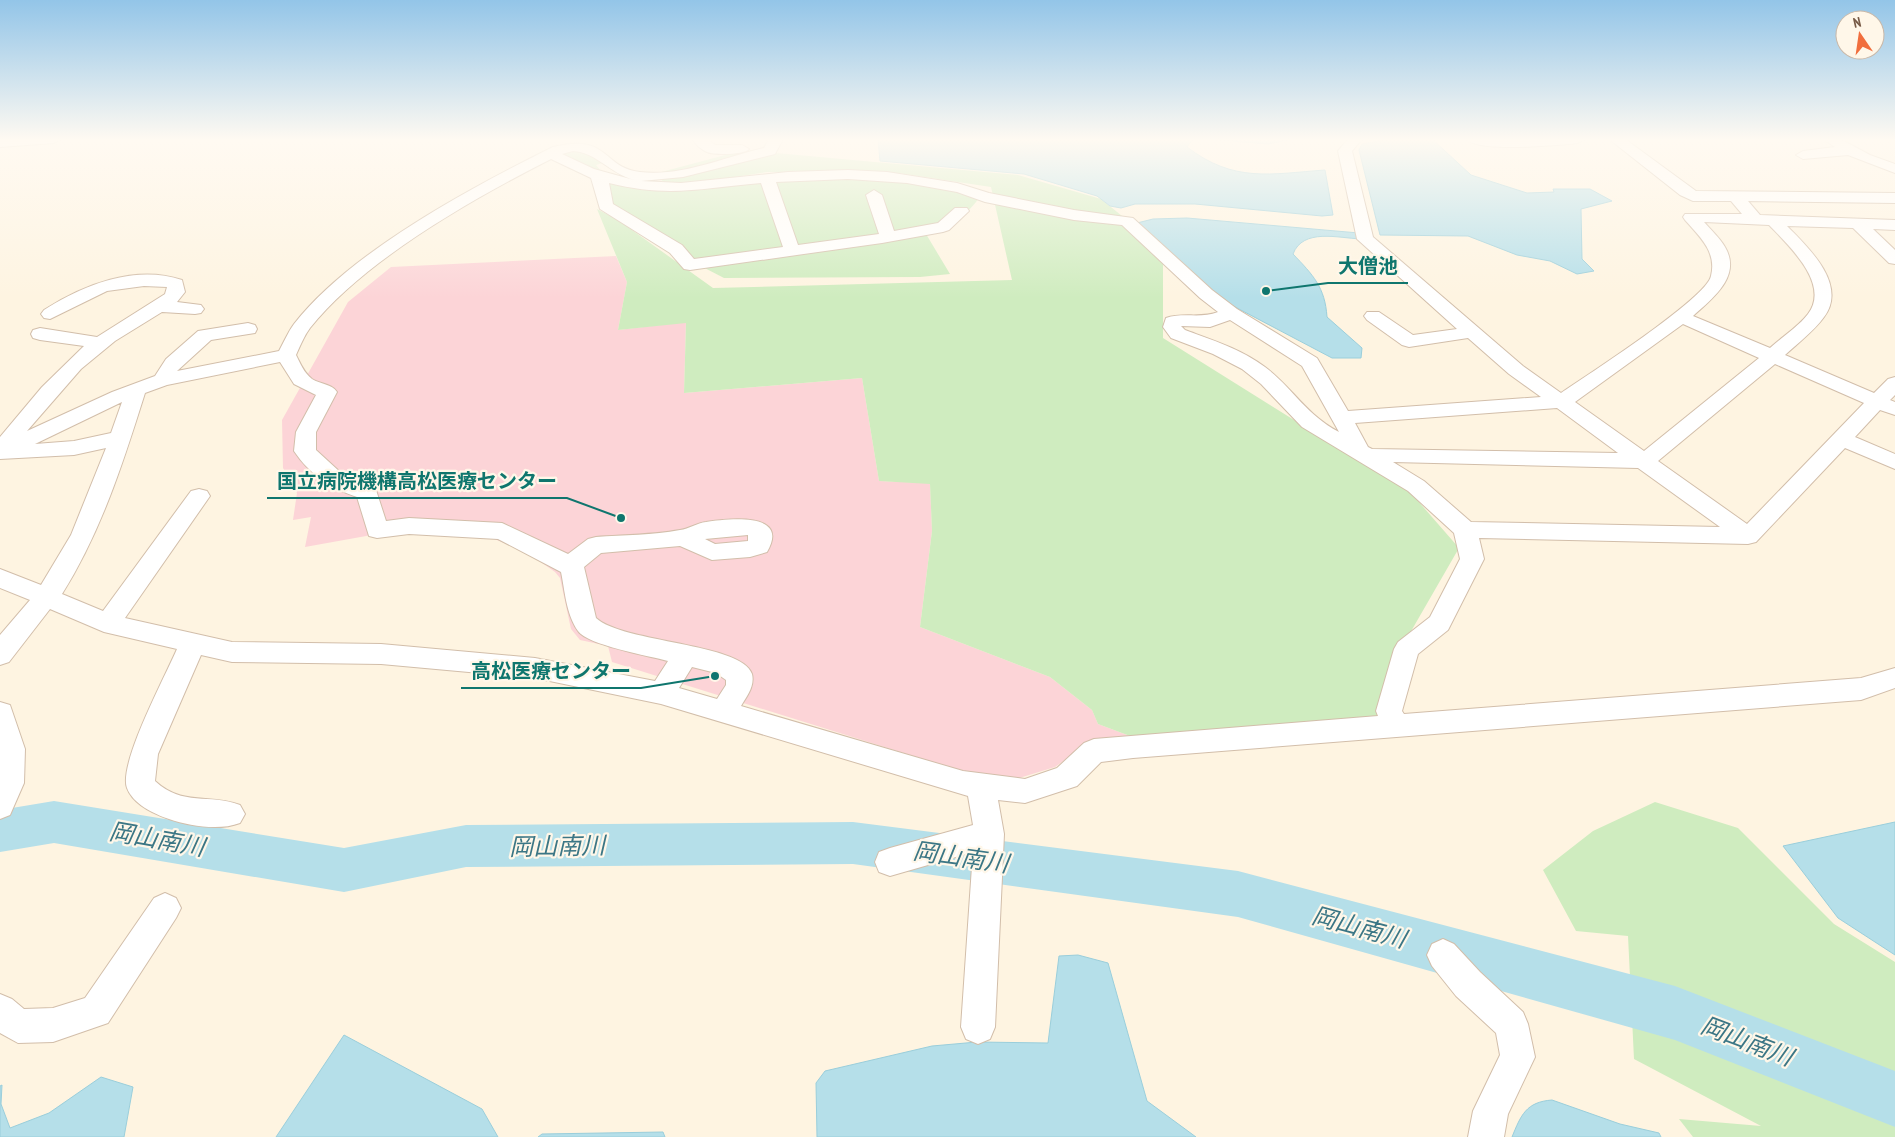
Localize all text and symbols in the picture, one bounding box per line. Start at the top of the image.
north arrow [1835,10,1885,60]
text: N [1851,13,1863,32]
callout: 大僧池 [1328,248,1408,283]
text: 大僧池 [1338,253,1398,279]
callout: 国立病院機構高松医療センター [267,463,567,498]
text: 国立病院機構高松医療センター [277,468,557,494]
callout: 高松医療センター [461,653,641,688]
text: 高松医療センター [471,658,631,684]
water label: 岡山南川 [107,815,210,863]
water label: 岡山南川 [509,830,608,862]
water label: 岡山南川 [911,835,1014,879]
water label: 岡山南川 [1309,900,1412,955]
water label: 岡山南川 [1697,1009,1800,1074]

